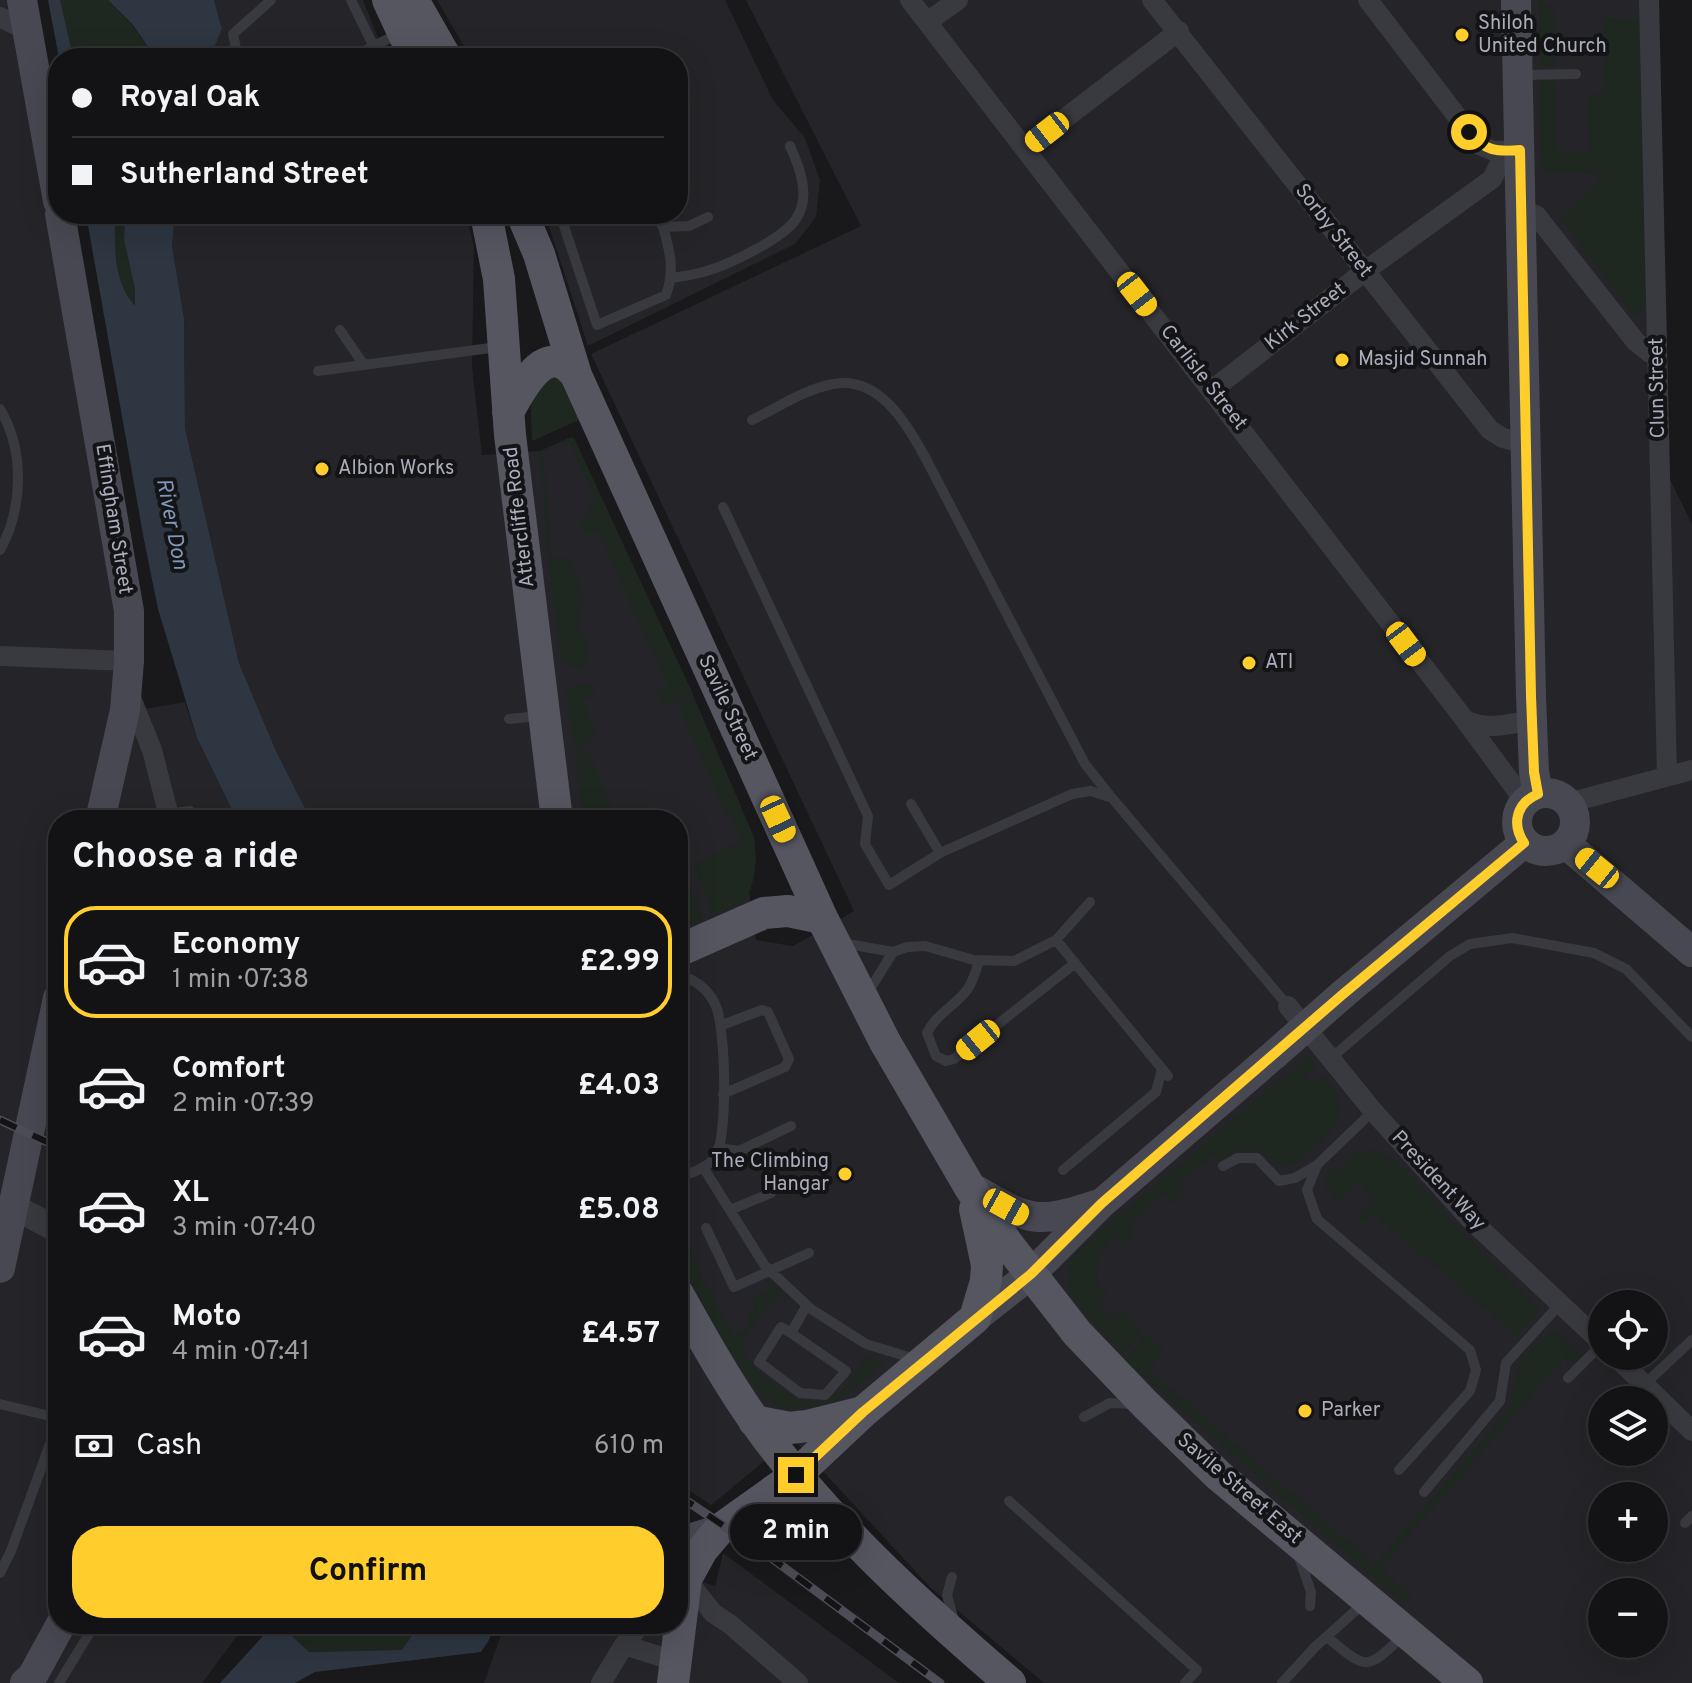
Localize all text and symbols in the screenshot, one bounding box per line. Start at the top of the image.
place label: Shiloh United Church [1478,11,1607,60]
marker: Shiloh United Church [1453,26,1471,44]
text: Royal Oak [120,80,260,117]
car [1021,108,1073,156]
route start [1451,114,1487,150]
text: Sutherland Street [120,157,369,194]
street label: Sorby Street [1288,179,1378,283]
car [1113,268,1161,320]
street label: Kirk Street [1260,277,1352,357]
street label: Carlisle Street [1154,320,1252,436]
street label: Clun Street [1644,337,1672,439]
place label: Masjid Sunnah [1358,347,1488,373]
marker: Masjid Sunnah [1333,351,1351,369]
street label: Effingham Street [88,442,138,596]
street label: Attercliffe Road [498,445,542,589]
place label: Albion Works [338,456,455,482]
marker: Albion Works [313,460,331,478]
water label: River Don [149,476,193,572]
car [1382,618,1430,670]
place label: ATI [1265,650,1294,676]
street label: Savile Street [691,651,763,765]
marker: ATI [1240,654,1258,672]
car [757,792,799,846]
text: Choose a ride [72,835,298,881]
car [1571,844,1623,892]
icon: car [76,926,148,998]
text: Economy [172,927,300,964]
text: £2.99 [579,944,660,981]
text: 1 min · 07:38 [172,964,309,997]
car [952,1016,1004,1064]
icon: car [76,1050,148,1122]
text: Comfort [172,1051,285,1088]
text: £4.03 [578,1068,660,1105]
text: 2 min · 07:39 [172,1088,314,1121]
street label: President Way [1385,1126,1491,1236]
place label: The Climbing Hangar [711,1149,829,1198]
marker: The Climbing Hangar [836,1165,854,1183]
icon: car [76,1174,148,1246]
text: XL [172,1175,209,1212]
car [979,1185,1033,1229]
text: £5.08 [578,1192,660,1229]
text: 3 min · 07:40 [172,1212,316,1245]
map controls [1588,1290,1668,1658]
button: locate [1588,1290,1668,1370]
icon: car [76,1298,148,1370]
text: Moto [172,1299,242,1336]
text: £4.57 [581,1316,660,1353]
text: 4 min · 07:41 [172,1336,310,1369]
button: layers [1588,1386,1668,1466]
place label: Parker [1321,1398,1381,1424]
marker: Parker [1296,1402,1314,1420]
icon: cash [72,1424,116,1468]
text: Cash [136,1428,202,1465]
street label: Savile Street East [1171,1428,1307,1550]
text: 610 m [594,1430,664,1463]
route end [778,1457,814,1493]
button: + [1588,1482,1668,1562]
callout: 2 min [730,1503,862,1559]
text: 2 min [762,1515,830,1548]
button: Confirm [72,1526,664,1618]
button: − [1588,1578,1668,1658]

